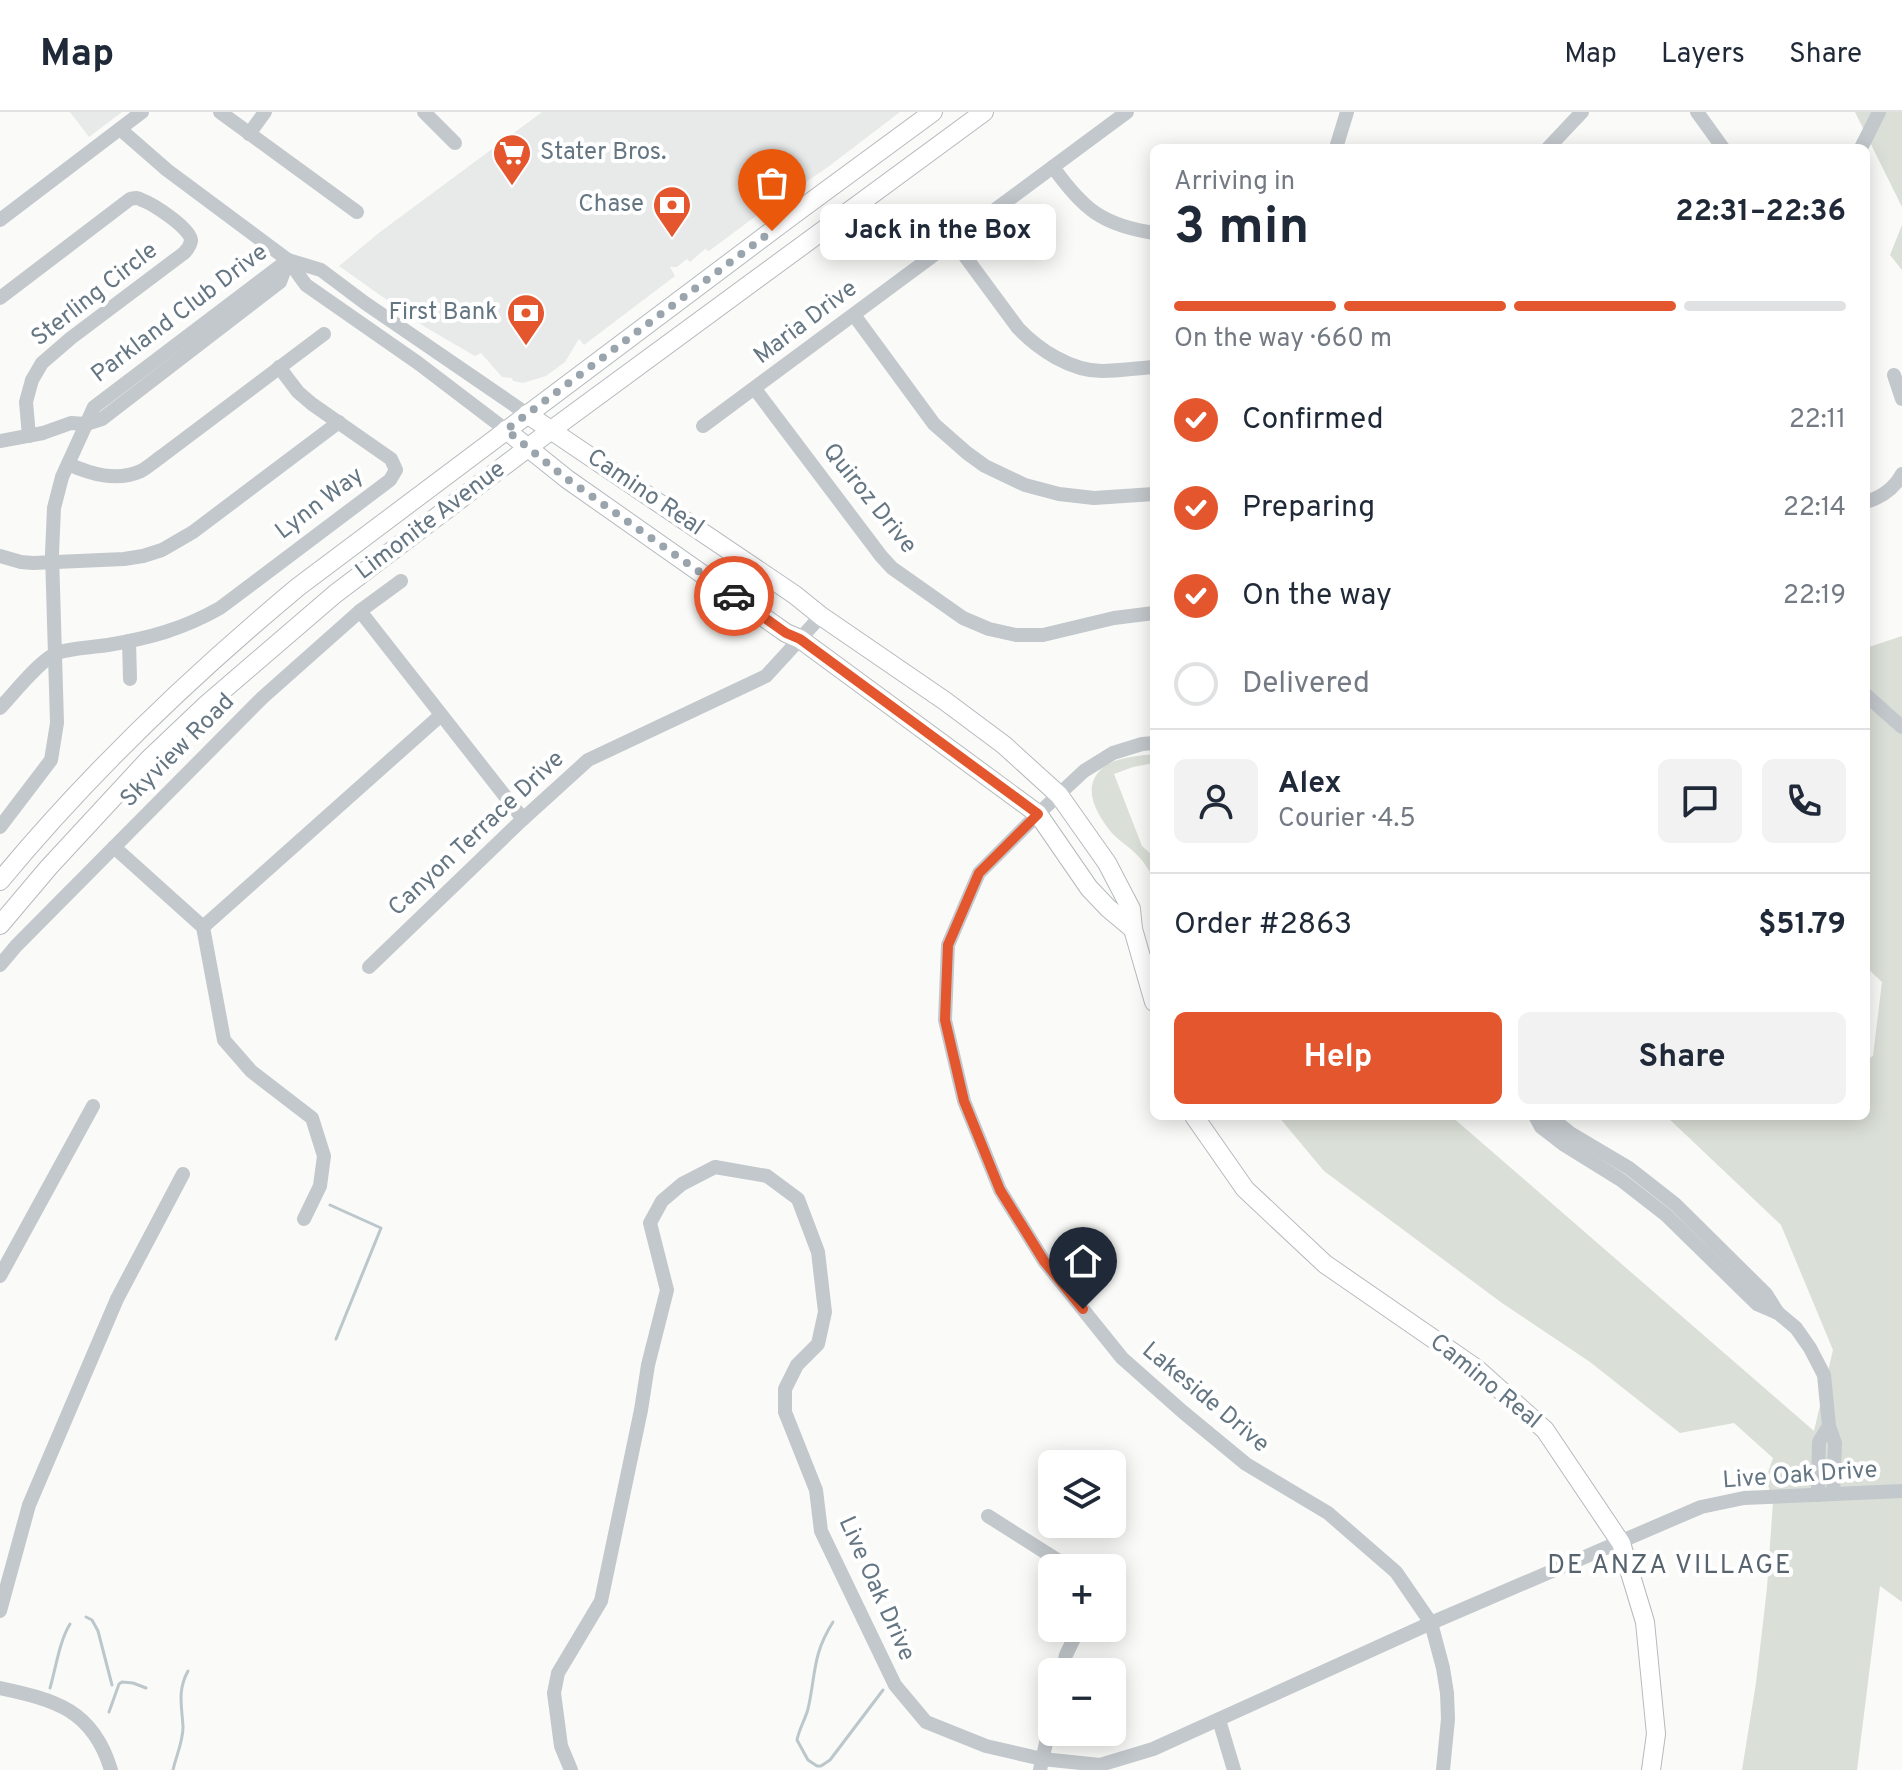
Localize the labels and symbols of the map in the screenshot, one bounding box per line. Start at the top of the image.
supermarket icon: Stater Bros. [491,132,533,187]
place label: Stater Bros. [540,138,667,168]
pin [738,149,806,231]
bank icon: Chase [651,184,693,239]
place label: Chase [578,190,644,220]
callout: Jack in the Box [820,203,1056,259]
street label: Sterling Circle [26,236,164,354]
street label: Parkland Club Drive [86,238,274,390]
street label: Maria Drive [748,274,864,372]
bank icon: First Bank [505,292,547,347]
place label: First Bank [388,298,498,328]
street label: Quiroz Drive [815,438,923,560]
street label: Camino Real [581,443,709,543]
street label: Limonite Avenue [350,455,512,587]
street label: Lynn Way [270,461,370,547]
courier [694,556,774,636]
street label: Skyview Road [115,688,241,814]
street label: Canyon Terrace Drive [383,745,571,923]
pin [1049,1227,1117,1309]
street label: Camino Real [1423,1328,1547,1436]
street label: Lakeside Drive [1135,1336,1275,1460]
street label: Live Oak Drive [1722,1456,1878,1496]
street label: Live Oak Drive [831,1512,921,1666]
district label: DE ANZA VILLAGE [1547,1550,1793,1583]

